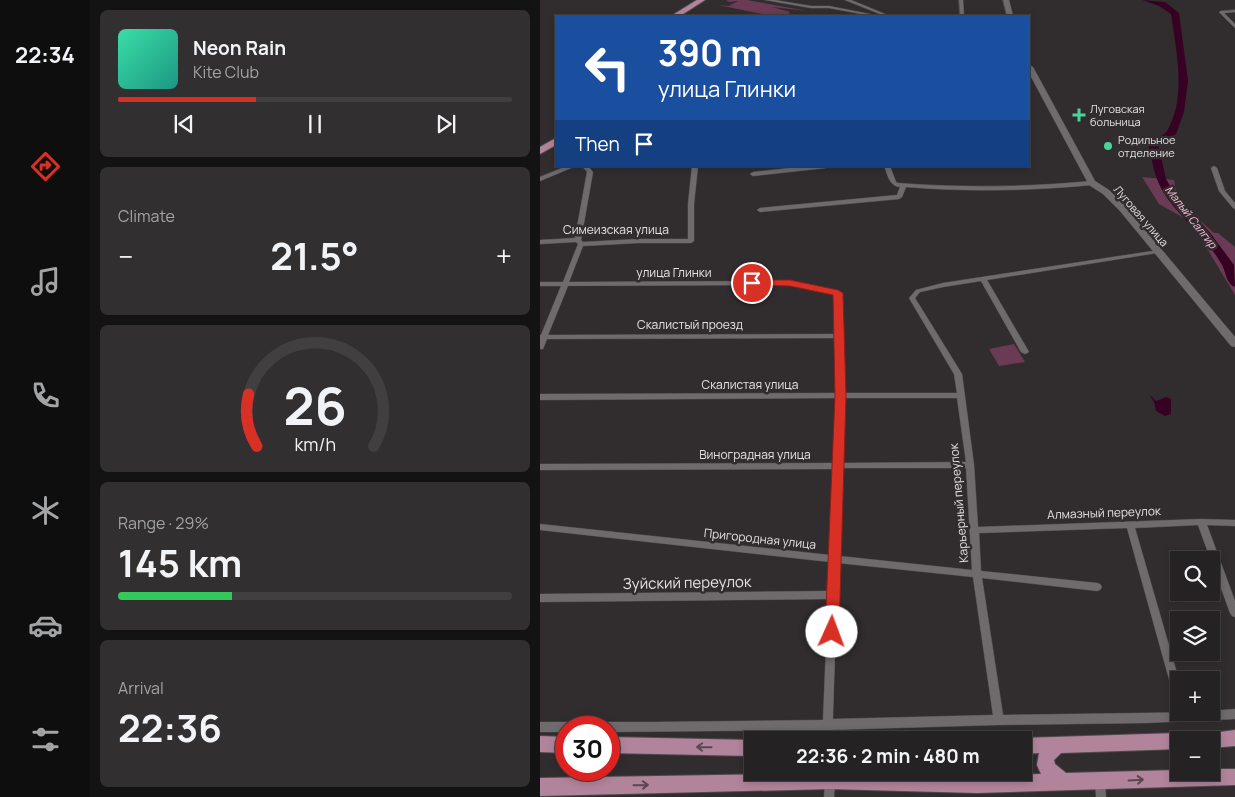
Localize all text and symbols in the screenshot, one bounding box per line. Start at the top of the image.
text: 390 m [658,29,762,77]
text: Neon Rain [193,35,286,61]
icon: left [575,35,640,100]
text: 22:34 [15,40,75,70]
text: Kite Club [193,61,259,83]
text: улица Глинки [658,74,796,104]
place label: Луговская больница [1090,101,1145,129]
marker: Луговская больница [1072,108,1086,122]
icon: previous [170,110,198,138]
icon: pause [301,110,329,138]
icon: next [432,110,460,138]
icon: arrive [630,130,658,158]
text: Then [575,131,620,157]
place label: Родильное отделение [1118,132,1176,160]
marker: Родильное отделение [1102,140,1114,152]
icon: directions [28,149,63,184]
street label: Луговая улица [1111,182,1172,249]
water label: Малый Салгир [1162,182,1222,252]
text: Climate [118,205,175,227]
street label: Симеизская улица [563,221,669,238]
text: 21.5° [270,229,359,281]
text: − [118,237,133,275]
text: + [496,237,512,275]
pin [731,262,773,304]
icon: music [28,264,63,299]
street label: улица Глинки [636,264,712,281]
icon: arrive [738,269,766,297]
street label: Скалистый проезд [637,316,743,333]
text: 26 [283,370,347,441]
street label: Скалистая улица [702,376,798,393]
icon: phone [28,378,63,413]
text: km/h [294,432,336,456]
street label: Карьерный переулок [945,442,972,563]
street label: Виноградная улица [699,446,811,463]
icon: climate [28,493,63,528]
street label: Алмазный переулок [1047,502,1162,523]
text: Range · 29% [118,512,209,534]
street label: Пригородная улица [703,524,817,553]
text: 145 km [118,536,242,588]
map controls [1170,551,1220,781]
button: search [1170,551,1220,601]
street label: Зуйский переулок [623,571,752,594]
position arrow [805,605,857,657]
icon: car [28,608,63,643]
button: layers [1170,611,1220,661]
button: + [1170,671,1220,721]
text: Arrival [118,677,164,699]
text: 22:36 [118,701,222,753]
speed limit sign: 30 [555,716,620,781]
icon: filters [28,722,63,757]
button: − [1170,731,1220,781]
one-way arrow [696,742,712,752]
text: 22:36 · 2 min · 480 m [796,743,980,769]
one-way arrow [1128,775,1144,785]
one-way arrow [632,780,649,790]

